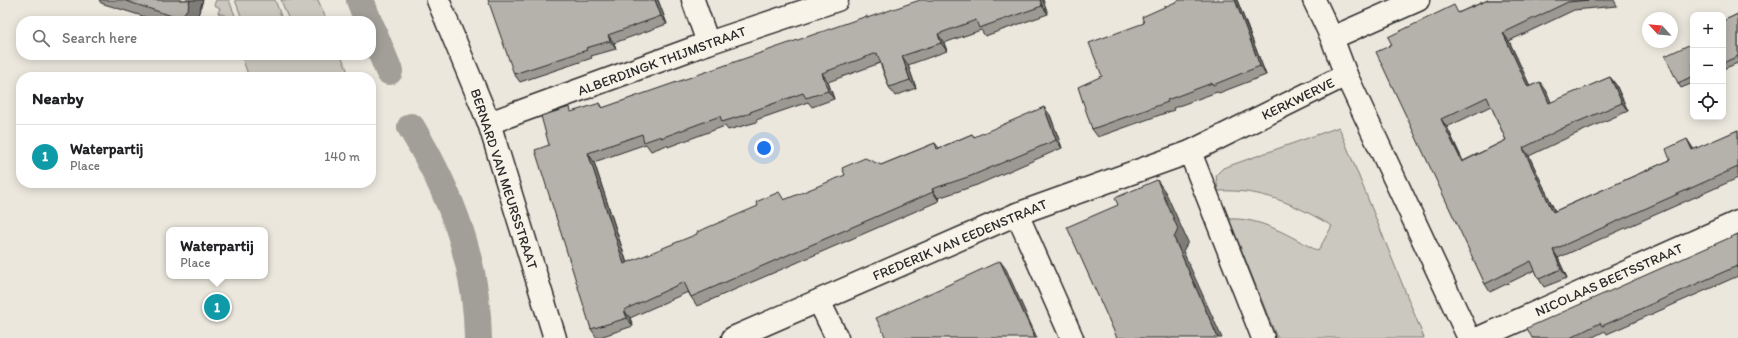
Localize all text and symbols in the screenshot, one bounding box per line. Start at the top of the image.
north arrow [1642,12,1678,48]
map controls [1690,12,1726,120]
button: + [1690,12,1726,48]
search box [16,16,376,60]
street label: ALBERDINGK THIJMSTRAAT [575,23,749,99]
icon: search [30,27,52,49]
text: Search here [62,29,137,47]
button: − [1690,48,1726,84]
street label: KERKWERVE [1259,74,1337,124]
button: locate [1690,84,1726,120]
street label: BERNARD VAN MEURSSTRAAT [467,87,541,272]
text: Nearby [32,88,84,108]
your location [754,138,774,158]
text: Waterpartij [70,140,143,158]
text: 1 [42,149,48,164]
text: 140 m [324,149,360,164]
text: Place [70,158,100,173]
street label: FREDERIK VAN EEDENSTRAAT [870,195,1050,285]
popup [166,227,268,279]
text: Waterpartij [180,237,254,255]
street label: NICOLAAS BEETSSTRAAT [1532,240,1686,320]
text: Place [180,255,210,270]
pin: 1 [204,292,230,322]

